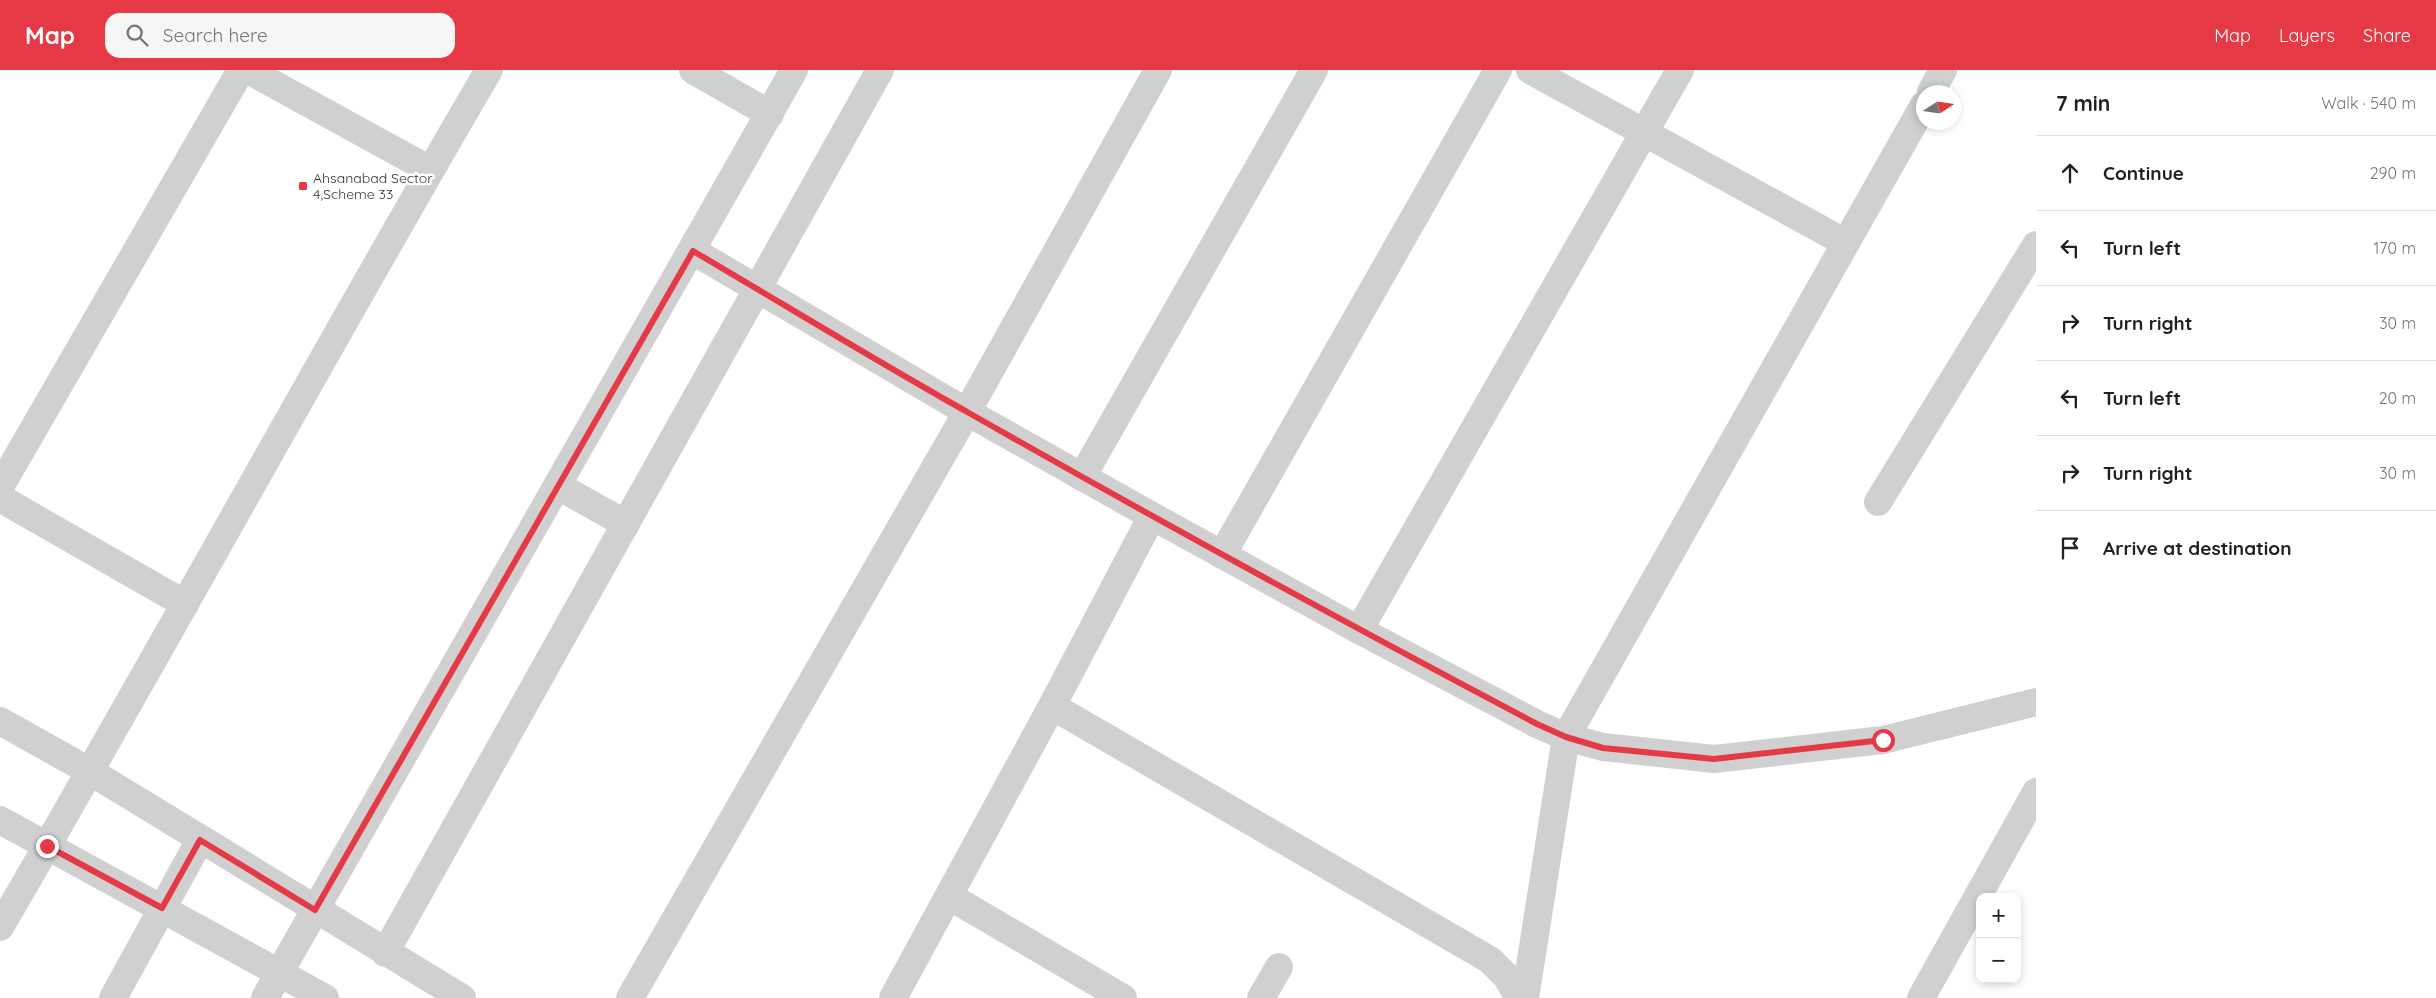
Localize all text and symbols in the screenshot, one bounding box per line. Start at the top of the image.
search box [105,13,455,58]
text: Map [25,20,75,50]
icon: search [123,21,151,49]
text: Search here [163,23,268,47]
text: Map [2214,24,2251,47]
text: Layers [2279,24,2335,47]
text: Share [2363,24,2411,47]
north arrow [1916,85,1961,130]
text: 7 min [2056,90,2110,116]
text: Walk · 540 m [2321,93,2416,113]
icon: ahead [2056,159,2084,187]
text: Continue [2103,161,2184,185]
text: 290 m [2370,163,2416,183]
place label: Ahsanabad Sector 4,Scheme 33 [313,169,433,203]
marker: Ahsanabad Sector 4,Scheme 33 [297,180,309,192]
icon: left [2056,234,2084,262]
text: Turn left [2103,236,2181,260]
text: 170 m [2373,238,2416,258]
icon: right [2056,309,2084,337]
text: Turn right [2103,311,2192,335]
text: 30 m [2379,313,2416,333]
icon: left [2056,384,2084,412]
text: Turn left [2103,386,2181,410]
text: 20 m [2379,388,2416,408]
icon: right [2056,459,2084,487]
text: Turn right [2103,461,2192,485]
text: 30 m [2379,463,2416,483]
icon: arrive [2056,534,2084,562]
text: Arrive at destination [2103,536,2292,560]
route start [1872,729,1895,752]
route end [36,835,59,858]
map controls [1976,893,2021,983]
button: + [1976,893,2021,938]
button: − [1976,938,2021,983]

